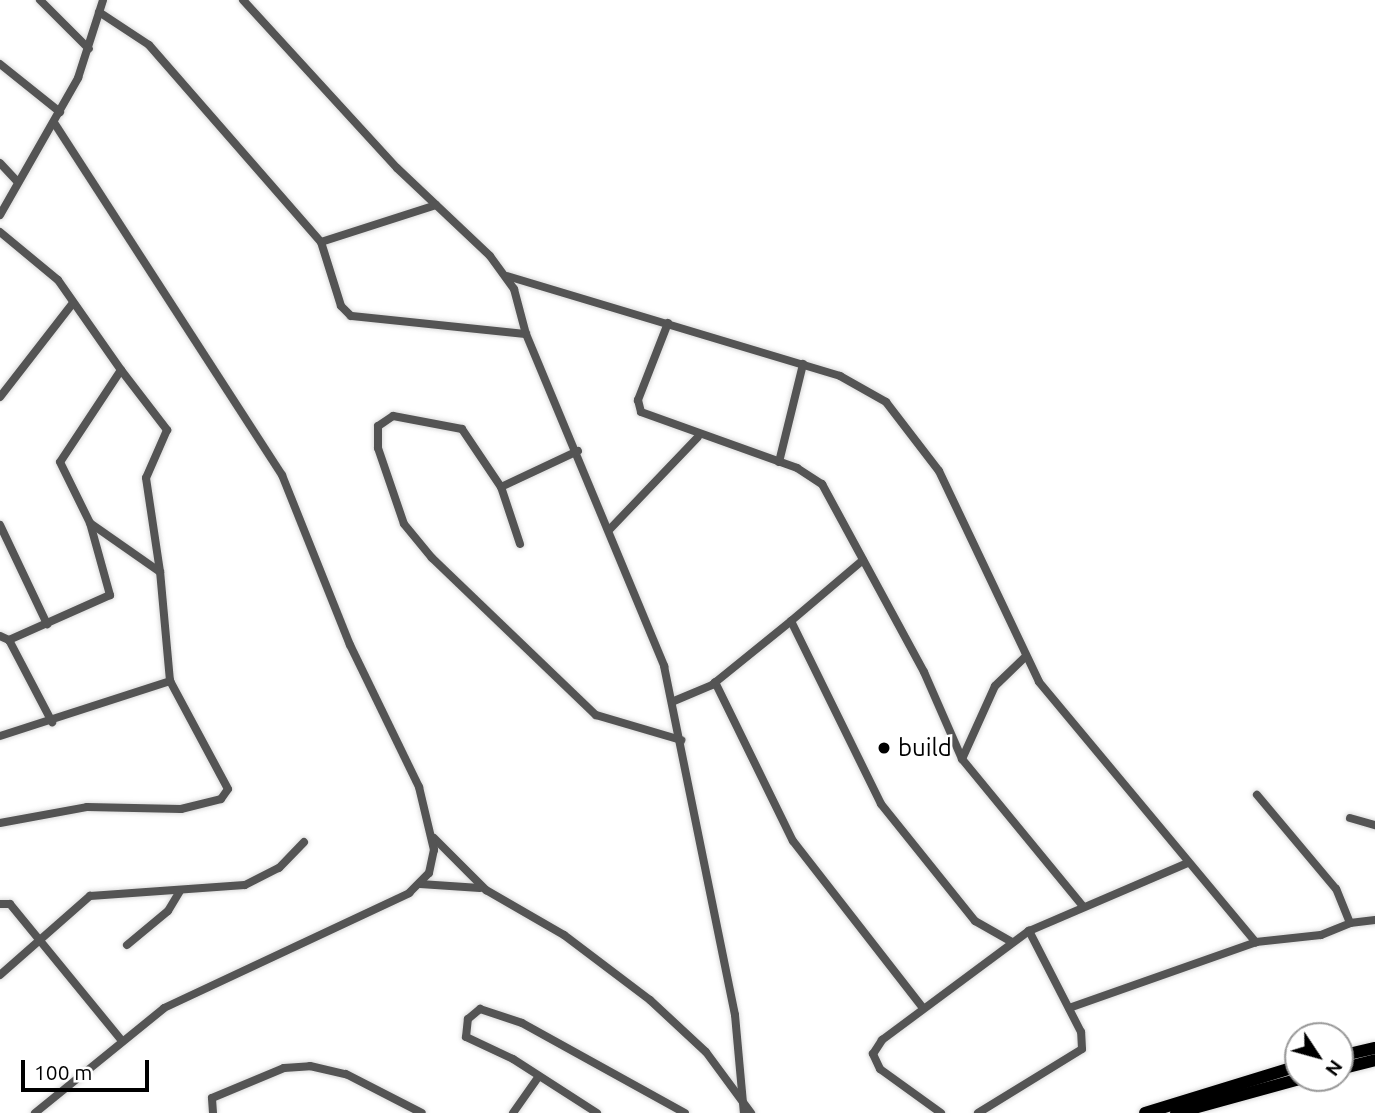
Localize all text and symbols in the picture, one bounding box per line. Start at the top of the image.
place label: build [898,734,952,762]
marker: build [876,740,892,756]
north arrow [1284,1022,1354,1092]
scale bar [24,1046,152,1090]
text: N [1321,1056,1347,1080]
text: 100 m [34,1060,92,1084]

